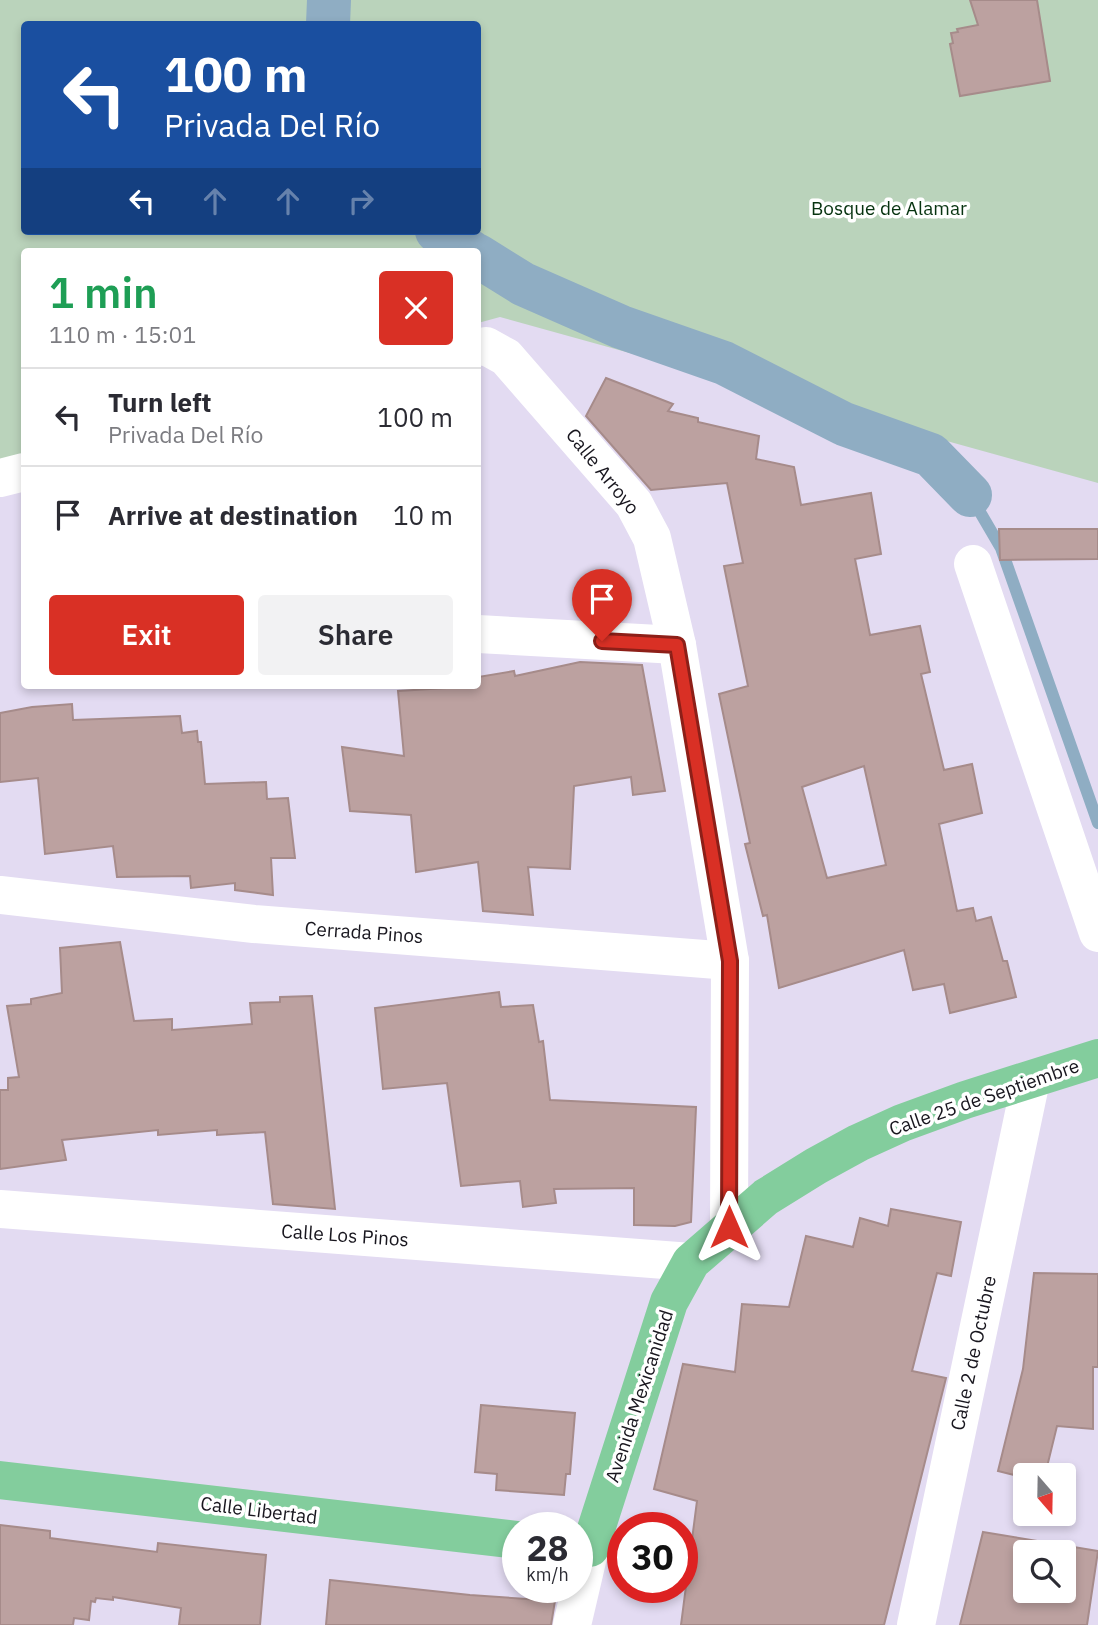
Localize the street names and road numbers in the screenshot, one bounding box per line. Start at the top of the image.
street label: Calle Arroyo [561,423,645,519]
street label: Cerrada Pinos [304,916,424,948]
street label: Calle 25 de Septiembre [886,1053,1082,1141]
street label: Calle Los Pinos [280,1219,410,1251]
street label: Calle 2 de Octubre [945,1273,1001,1433]
street label: Avenida Mexicanidad [600,1307,678,1485]
street label: Calle Libertad [199,1491,319,1529]

